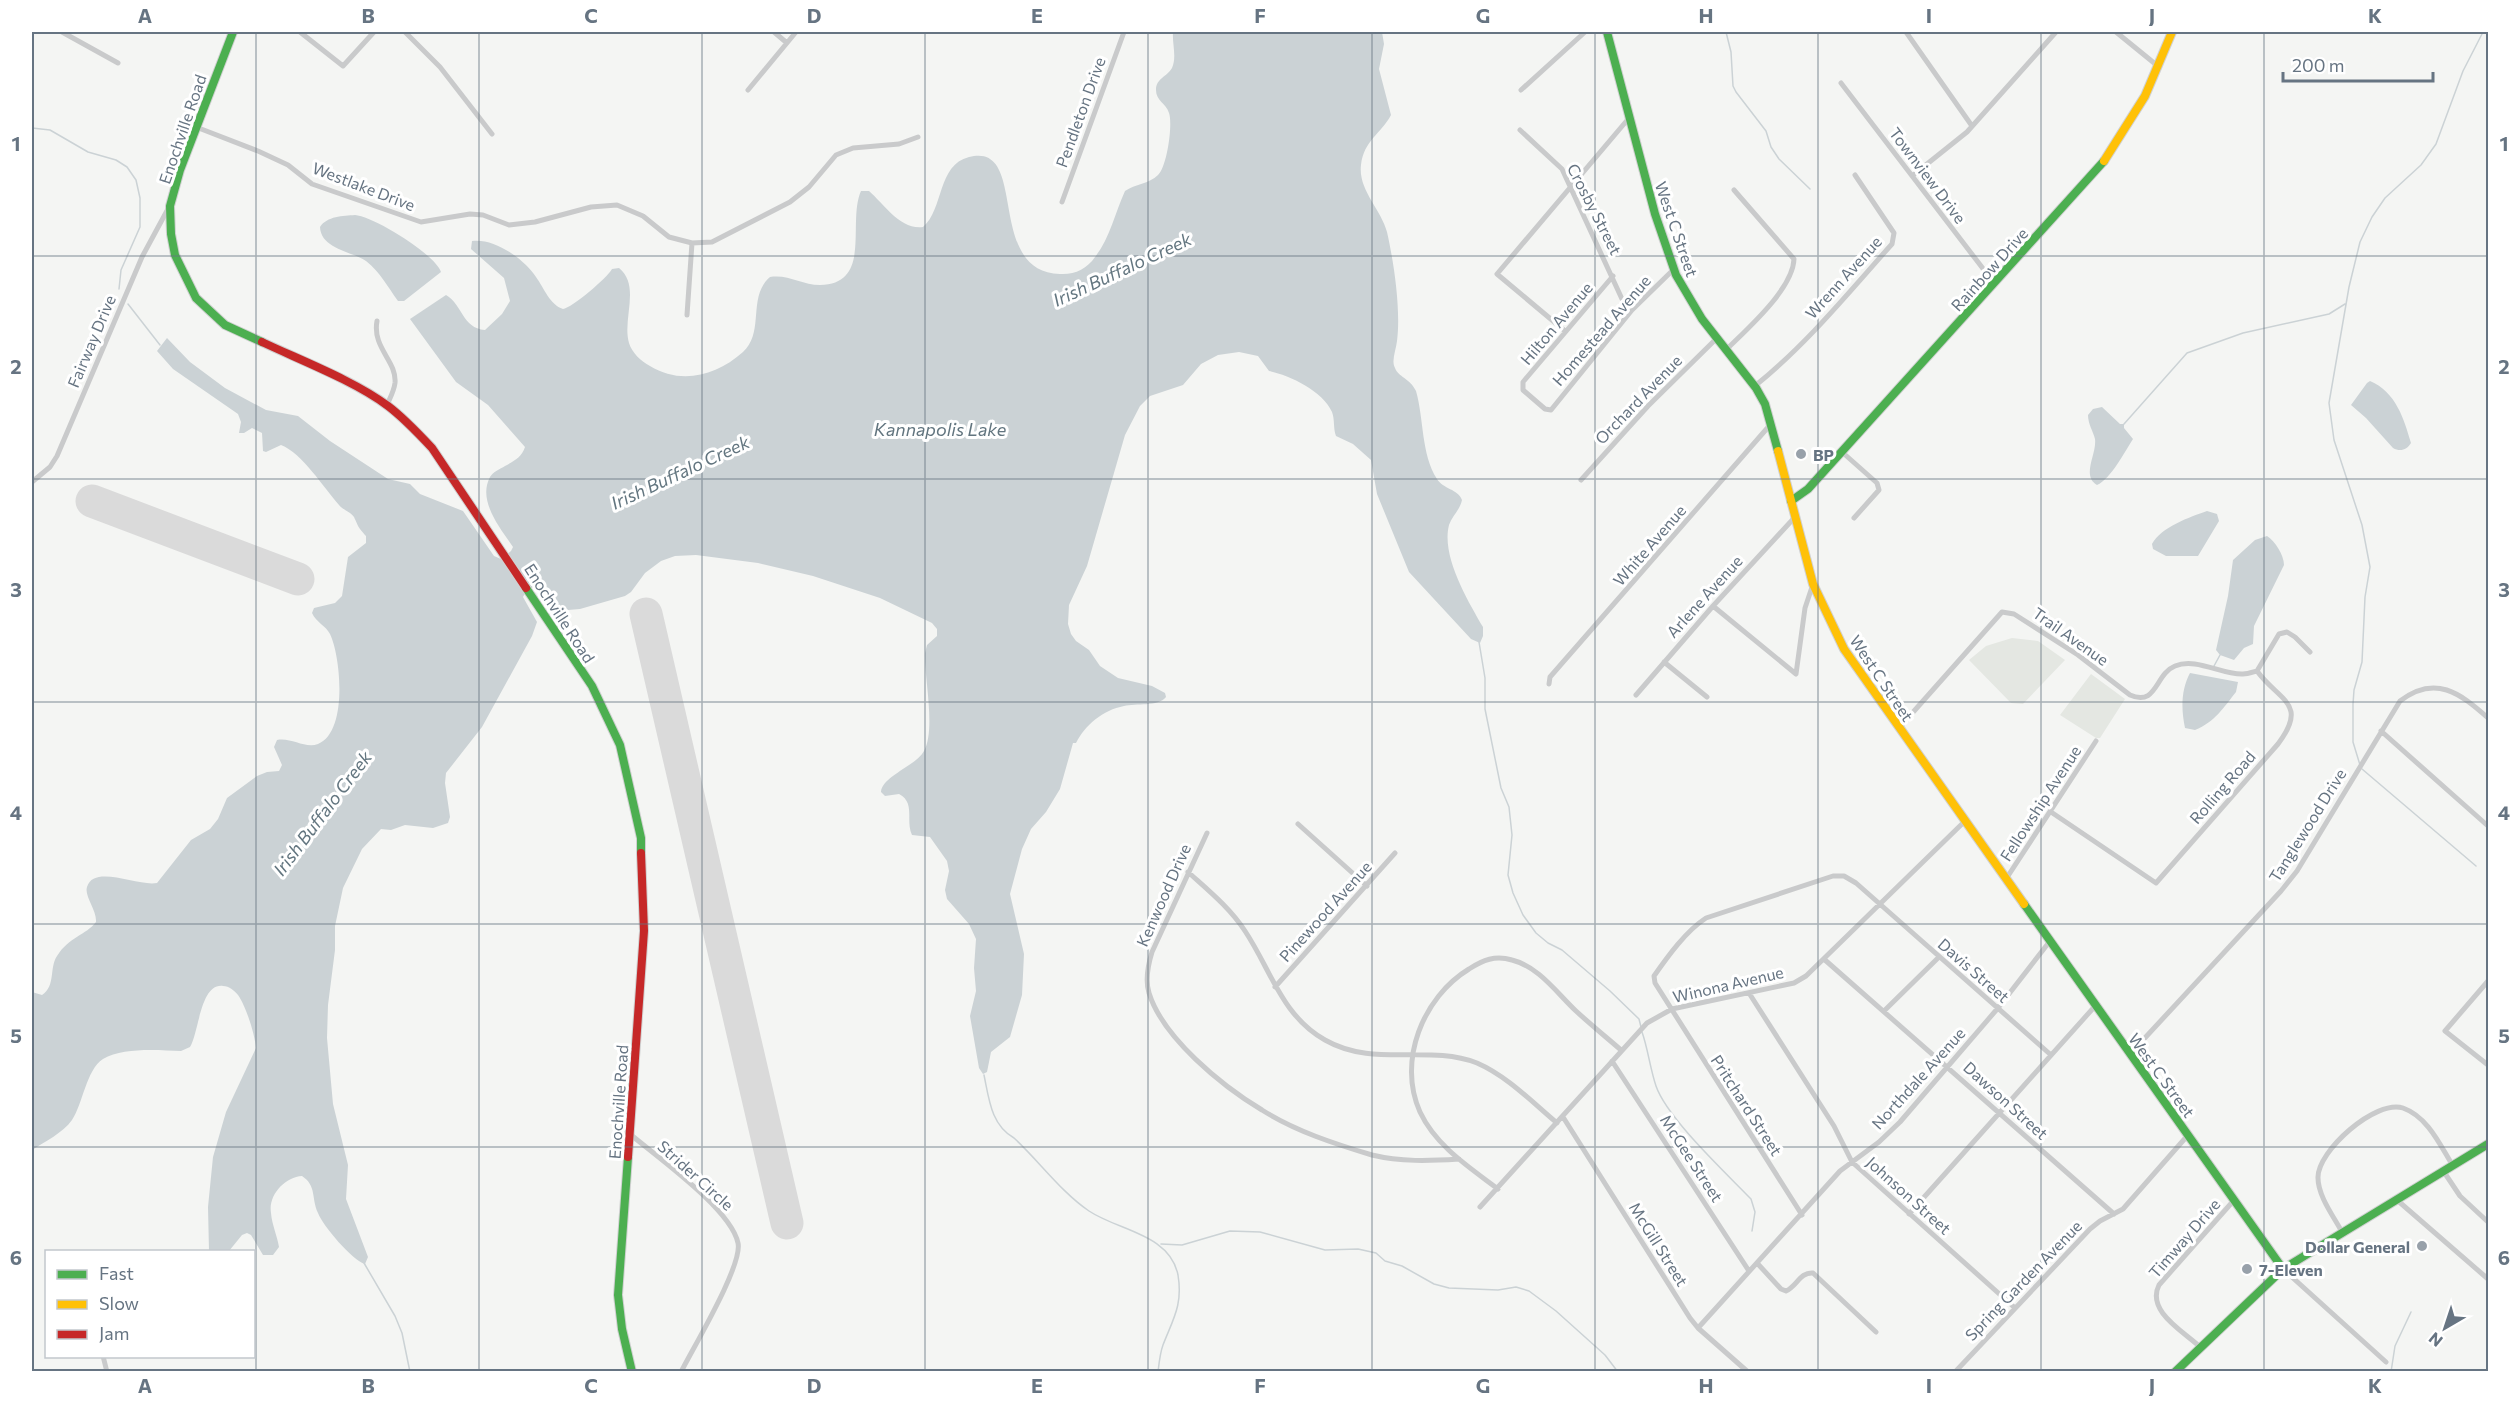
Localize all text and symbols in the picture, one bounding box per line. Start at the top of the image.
text: A [138,3,152,27]
text: B [361,3,375,27]
text: C [584,3,598,27]
text: D [807,3,821,27]
text: E [1031,3,1043,27]
text: F [1254,3,1266,27]
text: G [1476,3,1490,27]
text: H [1699,3,1714,27]
text: I [1926,3,1932,27]
text: J [2149,3,2155,27]
text: K [2368,3,2382,27]
scale bar [2283,45,2433,83]
street label: Pendleton Drive [1051,54,1109,170]
text: 200 m [2292,54,2345,76]
street label: Enochville Road [154,72,210,186]
street label: Townview Drive [1886,123,1970,227]
text: 1 [11,131,21,155]
text: 1 [2499,131,2509,155]
street label: Westlake Drive [310,158,418,214]
street label: Crosby Street [1564,160,1626,258]
street label: West C Street [1652,179,1702,280]
street label: Rainbow Drive [1947,223,2031,315]
water label: Irish Buffalo Creek [1049,227,1196,311]
street label: Wrenn Avenue [1801,232,1885,322]
street label: Homestead Avenue [1548,271,1654,389]
street label: Hilton Avenue [1516,278,1596,368]
street label: Fairway Drive [63,292,119,390]
street label: Orchard Avenue [1591,351,1685,447]
text: 2 [10,354,22,378]
text: 2 [2498,354,2510,378]
water label: Kannapolis Lake [874,418,1007,440]
water label: Irish Buffalo Creek [607,430,754,514]
place label: BP [1813,445,1834,464]
marker: BP [1794,447,1808,461]
street label: White Avenue [1609,501,1689,589]
street label: Arlene Avenue [1662,551,1746,641]
street label: Enochville Road [521,560,599,666]
text: 3 [10,577,22,601]
text: 3 [2498,577,2510,601]
street label: Trail Avenue [2029,603,2113,669]
street label: West C Street [1846,631,1918,725]
street label: Fellowship Avenue [1996,742,2084,864]
water label: Irish Buffalo Creek [268,745,377,880]
street label: Rolling Road [2185,747,2259,827]
street label: Tanglewood Drive [2265,765,2349,885]
text: 4 [10,800,22,824]
text: 4 [2498,800,2510,824]
street label: Kenwood Drive [1132,841,1194,949]
street label: Pinewood Avenue [1275,857,1375,965]
street label: Davis Street [1935,934,2014,1006]
street label: Winona Avenue [1671,962,1785,1006]
text: 5 [10,1023,22,1047]
street label: Northdale Avenue [1867,1023,1969,1133]
text: 5 [2498,1023,2510,1047]
street label: West C Street [2125,1029,2199,1121]
street label: Enochville Road [605,1044,631,1160]
street label: Pritchard Street [1707,1051,1787,1159]
street label: Dawson Street [1960,1057,2052,1143]
street label: McGee Street [1657,1111,1727,1206]
street label: Strider Circle [654,1136,738,1214]
street label: Johnson Street [1863,1152,1955,1238]
street label: Timway Drive [2144,1194,2224,1282]
street label: McGill Street [1626,1198,1693,1290]
street label: Spring Garden Avenue [1961,1216,2085,1344]
place label: Dollar General [2305,1237,2410,1256]
marker: Dollar General [2415,1239,2429,1253]
text: 6 [10,1245,22,1269]
text: 6 [2498,1245,2510,1269]
legend [45,1250,255,1358]
place label: 7-Eleven [2259,1260,2323,1279]
text: Fast [99,1262,134,1284]
marker: 7-Eleven [2240,1262,2254,1276]
text: Slow [99,1292,139,1314]
north arrow [2415,1298,2475,1358]
text: Jam [99,1322,129,1344]
text: N [2425,1329,2446,1351]
text: A [138,1373,152,1397]
text: B [361,1373,375,1397]
text: C [584,1373,598,1397]
text: D [807,1373,821,1397]
text: E [1031,1373,1043,1397]
text: F [1254,1373,1266,1397]
text: G [1476,1373,1490,1397]
text: H [1699,1373,1714,1397]
text: I [1926,1373,1932,1397]
text: J [2149,1373,2155,1397]
text: K [2368,1373,2382,1397]

